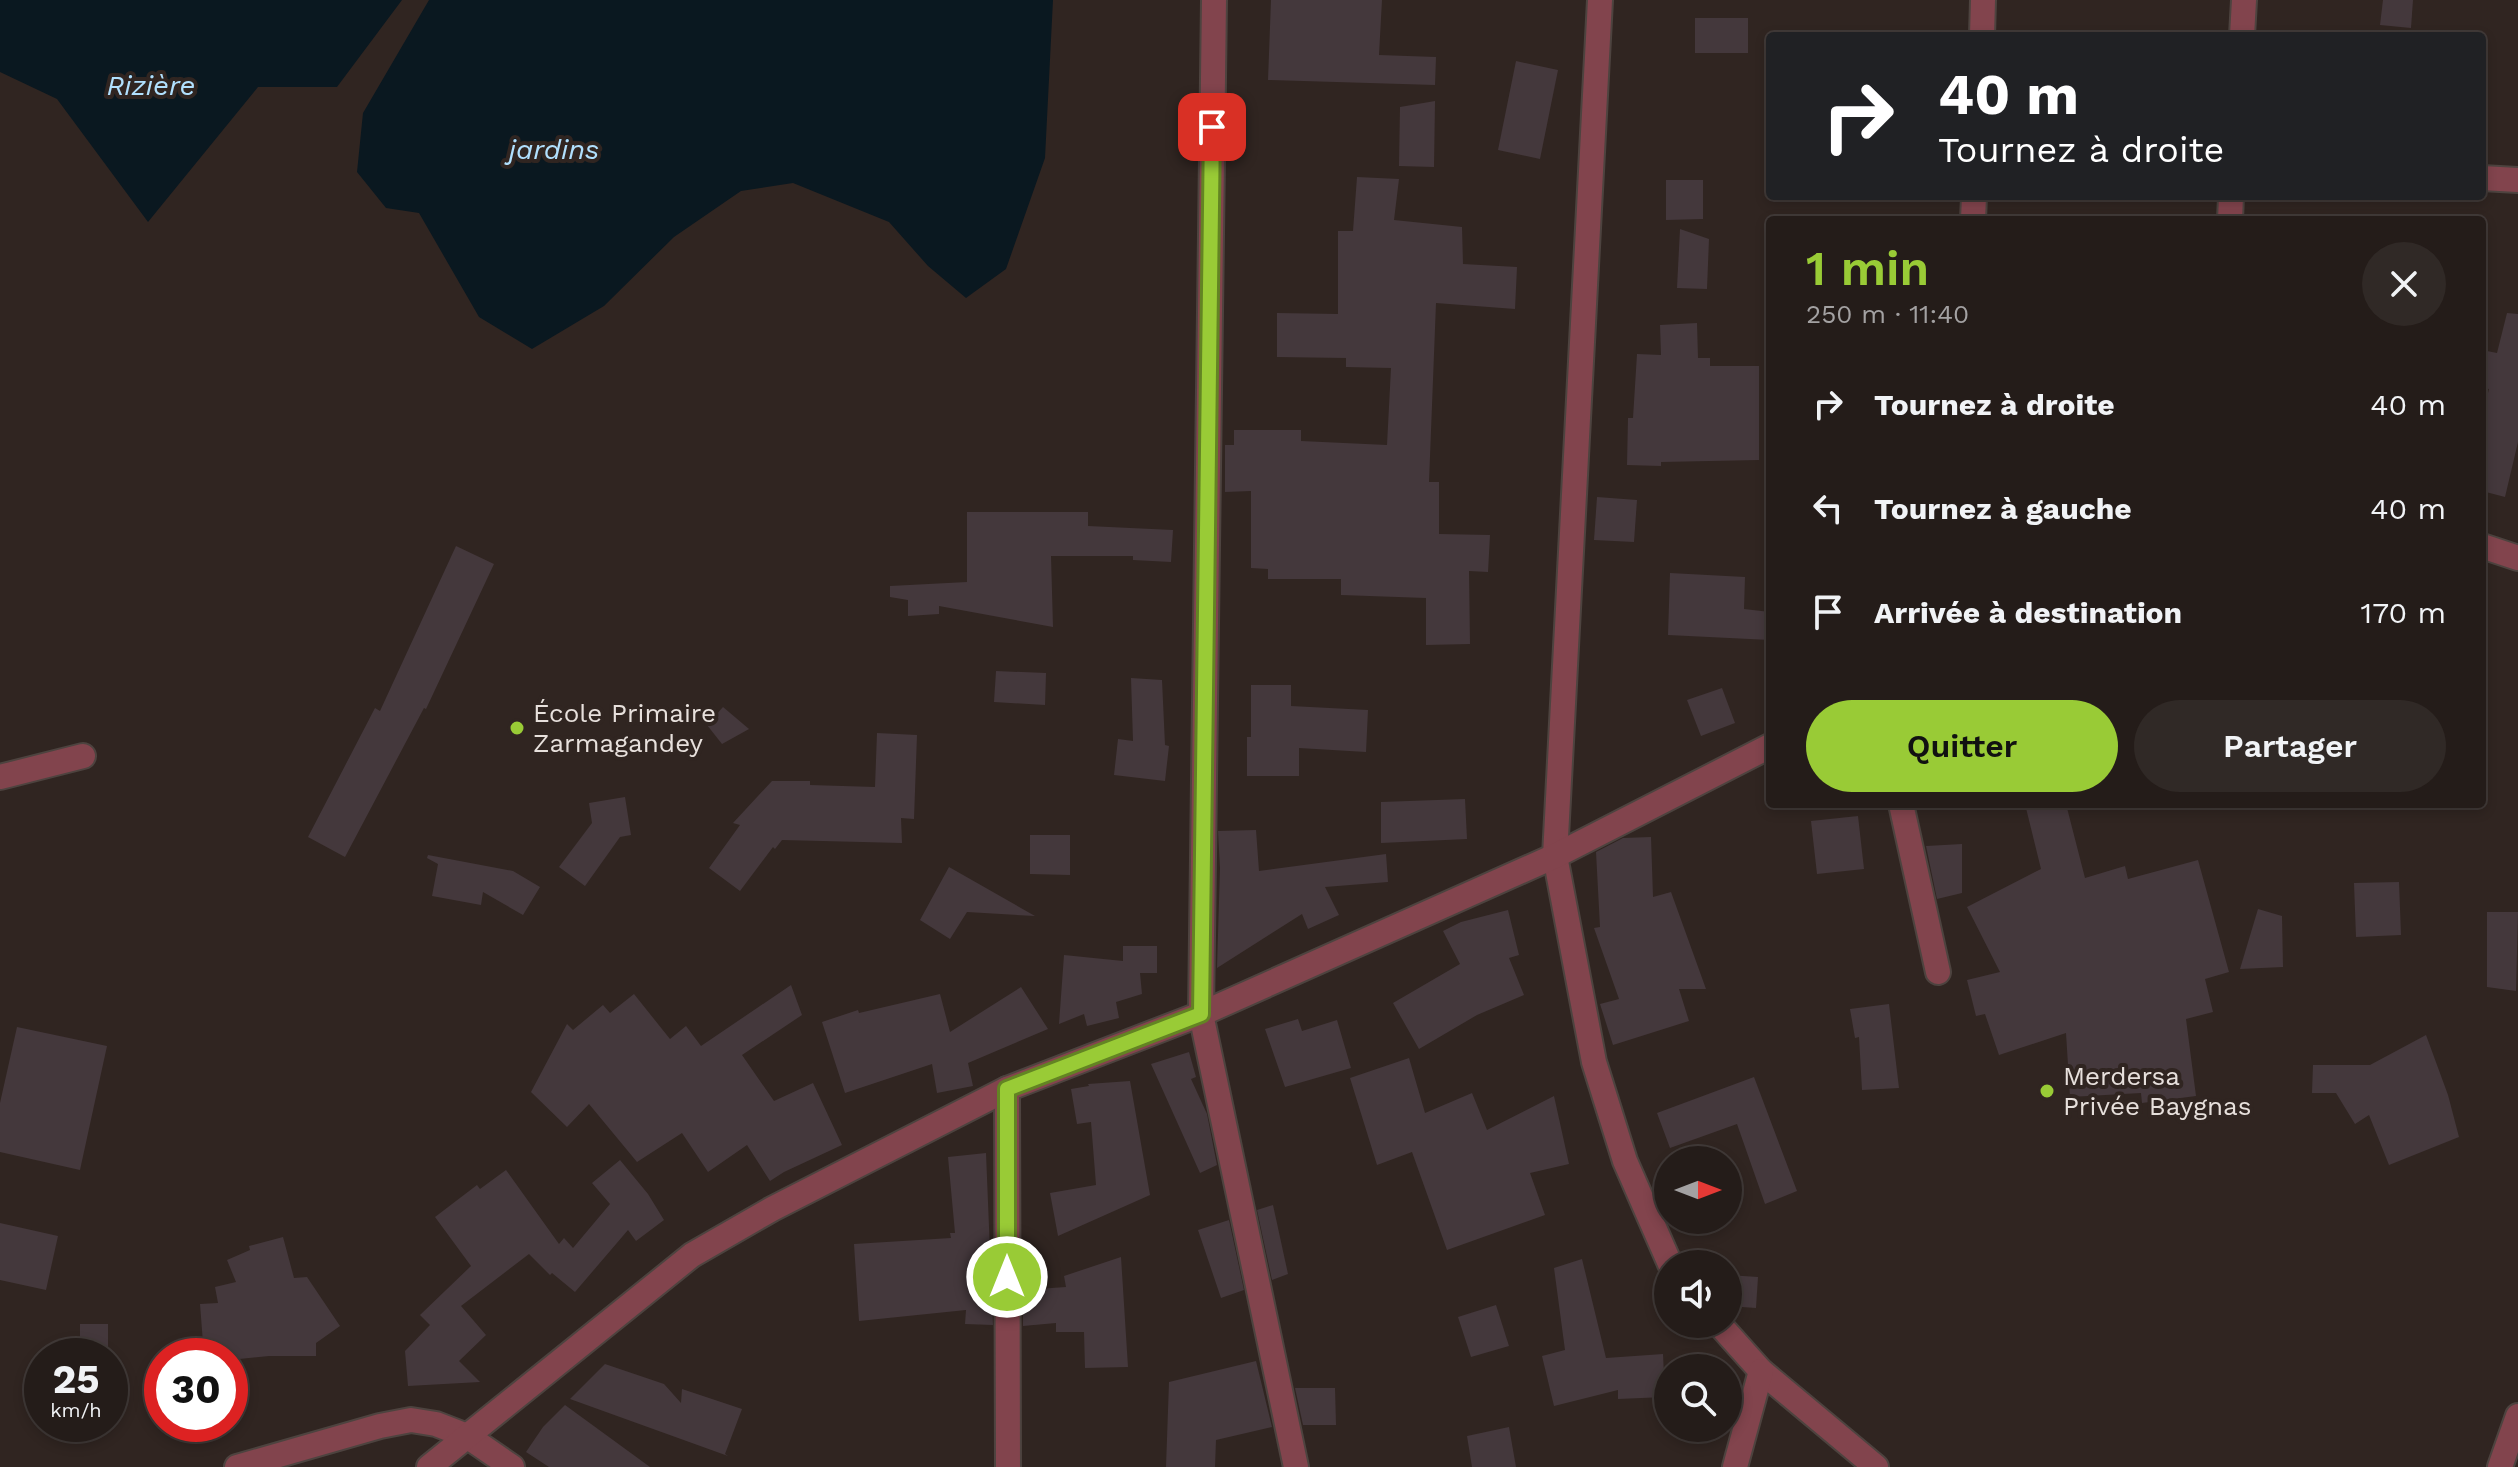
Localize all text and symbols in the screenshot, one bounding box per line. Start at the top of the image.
text: 40 m [1938,62,2079,128]
icon: right [1806,64,1910,168]
water label: Rizière [107,69,195,102]
pin [1178,93,1246,161]
icon: arrive [1190,105,1234,149]
text: Tournez à droite [1938,129,2224,171]
water label: jardins [504,133,599,166]
text: 1 min [1806,240,1929,297]
button: close [2362,242,2446,326]
text: 250 m · 11:40 [1806,299,1969,329]
icon: right [1806,382,1850,426]
text: Tournez à droite [1874,387,2115,422]
text: 40 m [2370,387,2446,422]
icon: left [1806,486,1850,530]
text: Tournez à gauche [1874,491,2132,526]
text: 40 m [2370,491,2446,526]
icon: arrive [1806,590,1850,634]
text: Arrivée à destination [1874,595,2182,630]
text: 170 m [2361,595,2446,630]
place label: École Primaire Zarmagandey [533,698,716,758]
button: Quitter [1806,700,2118,792]
button: Partager [2134,700,2446,792]
marker: École Primaire Zarmagandey [508,719,526,737]
place label: Merdersa Privée Baygnas [2063,1061,2251,1121]
marker: Merdersa Privée Baygnas [2038,1082,2056,1100]
north arrow [1654,1146,1742,1234]
map controls [1654,1146,1742,1442]
position arrow [965,1235,1049,1319]
button: sound [1654,1250,1742,1338]
speed limit sign: 30 [144,1338,248,1442]
button: search [1654,1354,1742,1442]
text: 25 [52,1356,100,1403]
text: km/h [50,1398,102,1422]

